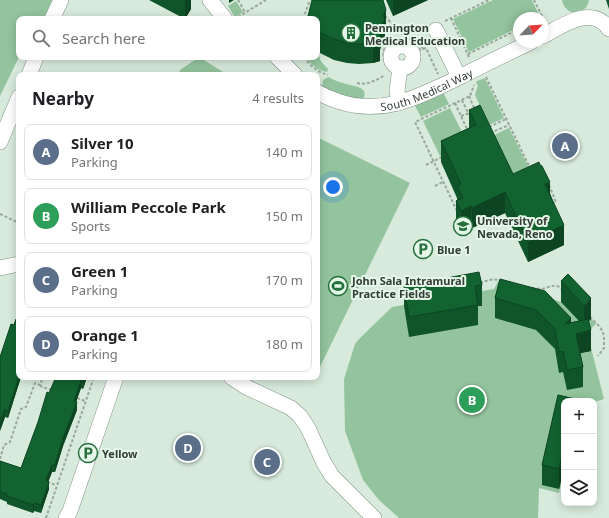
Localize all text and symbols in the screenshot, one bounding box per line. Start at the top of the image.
north arrow [513,12,549,48]
search box [16,16,320,60]
place label: Pennington Medical Education [365,20,465,48]
building icon: Pennington Medical Education [340,22,362,44]
icon: search [30,27,52,49]
text: Search here [62,28,145,48]
street label: South Medical Way [379,64,475,114]
text: Nearby [32,87,94,110]
text: 4 results [252,89,304,107]
pin: A [552,131,578,161]
text: Silver 10 [71,133,134,153]
text: A [42,143,51,161]
text: 140 m [265,143,303,161]
text: Parking [71,153,118,171]
your location [323,177,343,197]
text: William Peccole Park [71,197,226,217]
text: B [42,207,50,225]
text: 150 m [265,207,303,225]
place label: University of Nevada, Reno [477,213,553,241]
school or university icon: University of Nevada, Reno [452,215,474,237]
text: Sports [71,217,110,235]
parking icon: Blue 1 [412,238,434,260]
place label: Blue 1 [437,242,470,257]
text: Green 1 [71,261,128,281]
text: C [42,271,50,289]
text: 170 m [265,271,303,289]
place label: John Sala Intramural Practice Fields [351,273,465,301]
sports icon: John Sala Intramural Practice Fields [327,275,349,297]
text: Parking [71,281,118,299]
text: Orange 1 [71,325,139,345]
text: D [41,335,51,353]
text: 180 m [265,335,303,353]
text: Parking [71,345,118,363]
pin: B [459,385,485,415]
map controls [561,398,597,506]
button: + [561,398,597,434]
pin: D [175,433,201,463]
button: − [561,434,597,470]
parking icon: Yellow [77,442,99,464]
place label: Yellow [102,446,138,461]
pin: C [254,447,280,477]
button: layers [561,470,597,506]

